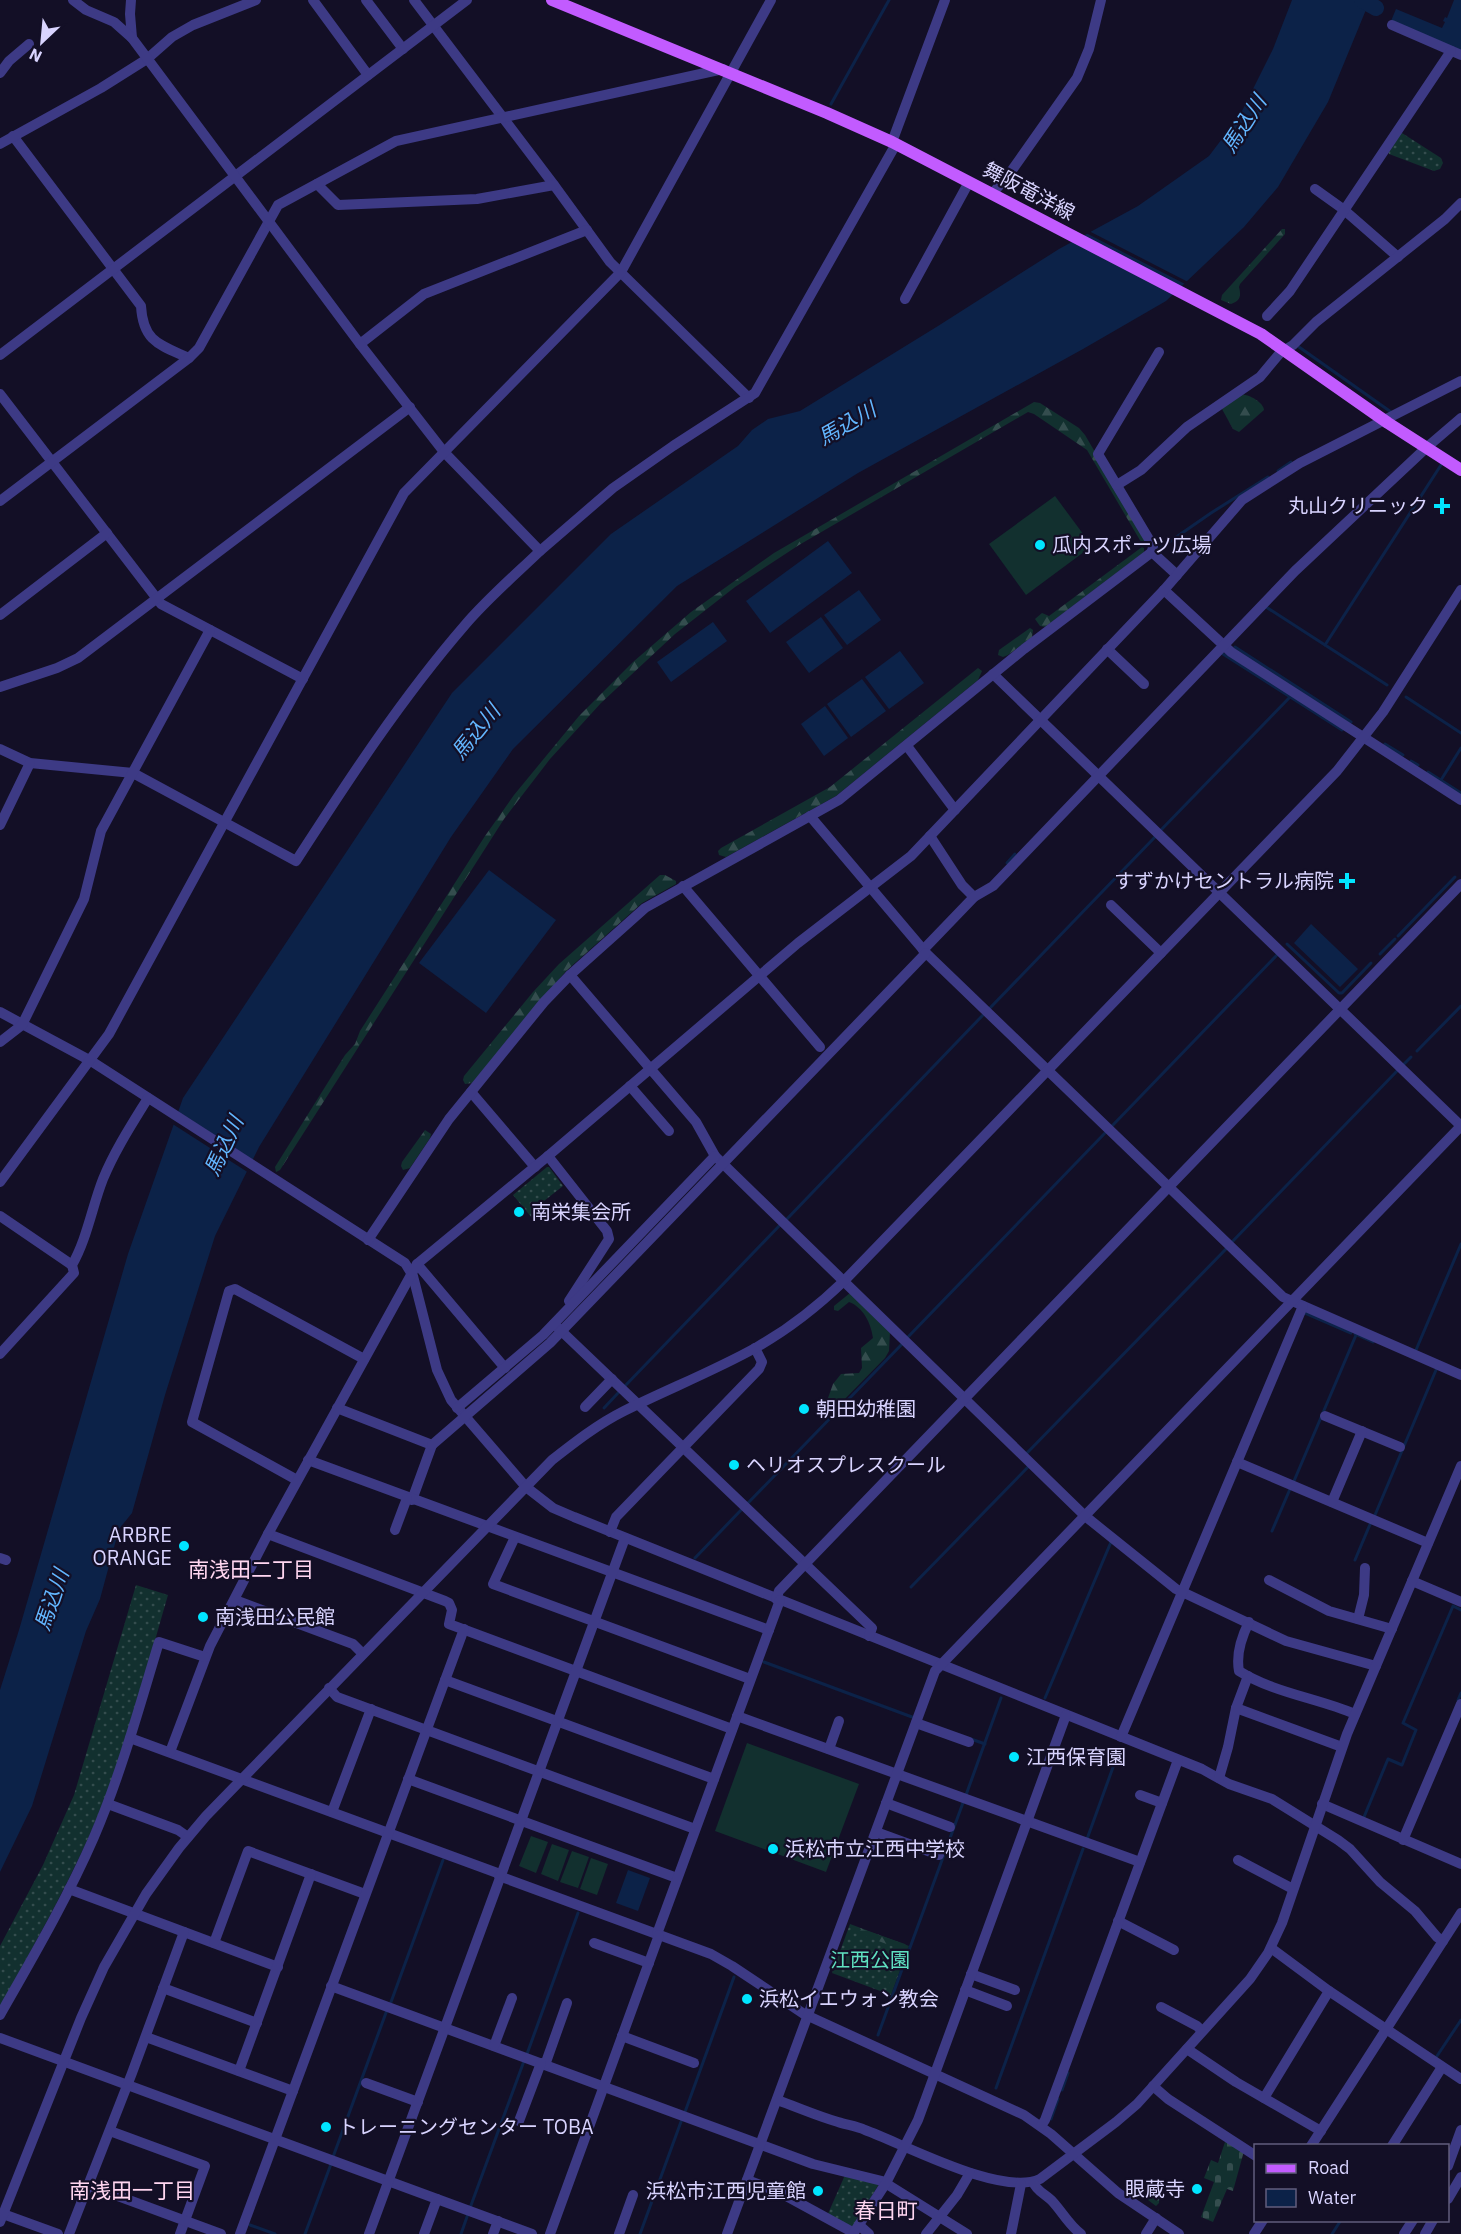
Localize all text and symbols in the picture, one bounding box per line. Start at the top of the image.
north arrow [12,12,72,72]
text: N [26,44,45,67]
water label: 馬込川 [1214,88,1273,157]
street label: 舞阪竜洋線 [979,155,1080,226]
water label: 馬込川 [812,394,883,451]
place label: 丸山クリニック [1288,492,1428,519]
marker: 丸山クリニック [1433,497,1451,515]
place label: 瓜内スポーツ広場 [1052,531,1212,558]
marker: 瓜内スポーツ広場 [1033,538,1047,552]
water label: 馬込川 [445,697,507,765]
place label: すずかけセントラル病院 [1114,867,1334,894]
marker: すずかけセントラル病院 [1338,872,1356,890]
water label: 馬込川 [197,1109,250,1180]
place label: 南栄集会所 [531,1198,631,1225]
marker: 南栄集会所 [512,1205,526,1219]
place label: 朝田幼稚園 [816,1395,916,1422]
marker: 朝田幼稚園 [797,1402,811,1416]
place label: ヘリオスプレスクール [746,1451,946,1478]
marker: ヘリオスプレスクール [727,1458,741,1472]
place label: ARBRE ORANGE [93,1521,172,1571]
marker: ARBRE ORANGE [177,1539,191,1553]
district label: 南浅田二丁目 [188,1555,314,1583]
water label: 馬込川 [28,1563,75,1634]
place label: 南浅田公民館 [215,1603,335,1630]
marker: 南浅田公民館 [196,1610,210,1624]
place label: 江西保育園 [1026,1743,1126,1770]
marker: 江西保育園 [1007,1750,1021,1764]
place label: 浜松市立江西中学校 [785,1835,965,1862]
marker: 浜松市立江西中学校 [766,1842,780,1856]
park label: 江西公園 [830,1946,910,1973]
place label: 浜松イエウォン教会 [759,1985,939,2012]
marker: 浜松イエウォン教会 [740,1992,754,2006]
place label: トレーニングセンター TOBA [338,2113,594,2140]
marker: トレーニングセンター TOBA [319,2120,333,2134]
legend [1254,2144,1449,2222]
text: Road [1308,2156,1349,2179]
place label: 眼蔵寺 [1125,2175,1185,2202]
district label: 南浅田一丁目 [69,2176,195,2204]
place label: 浜松市江西児童館 [646,2177,806,2204]
marker: 眼蔵寺 [1190,2182,1204,2196]
marker: 浜松市江西児童館 [811,2184,825,2198]
text: Water [1308,2186,1357,2209]
district label: 春日町 [855,2196,918,2224]

